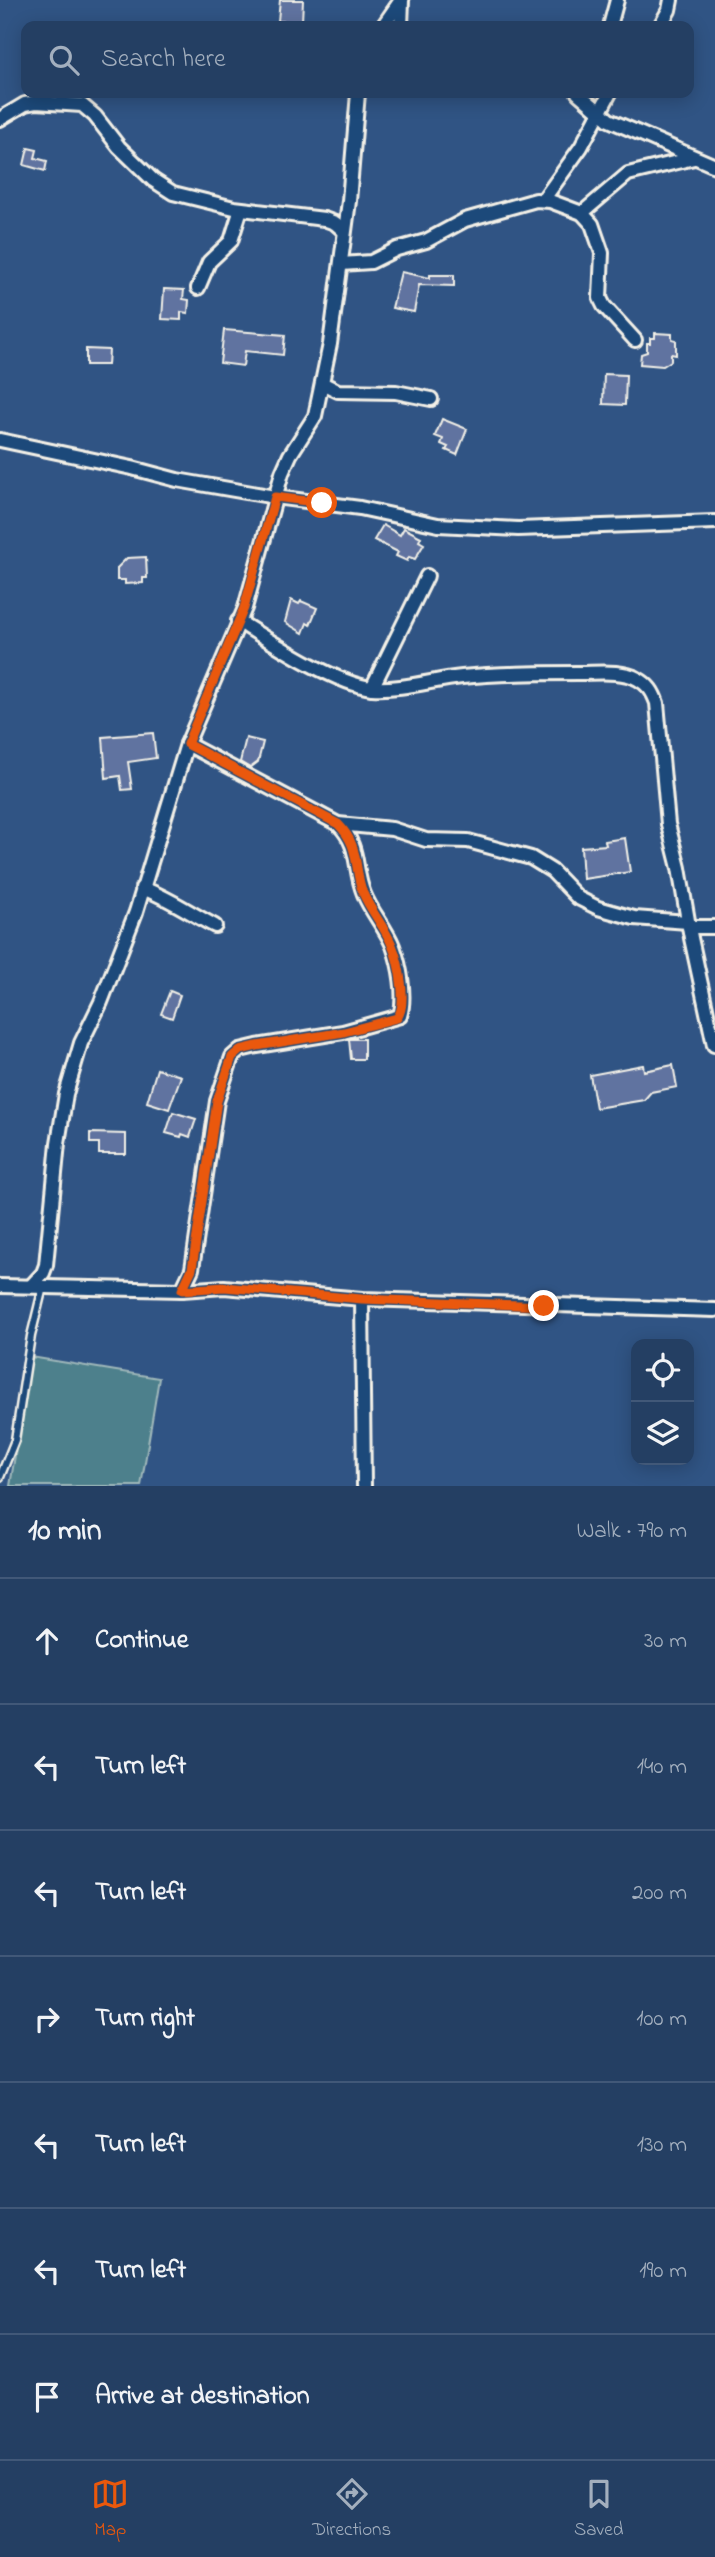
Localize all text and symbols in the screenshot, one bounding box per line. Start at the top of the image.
search box [21,21,694,98]
icon: search [45,41,83,79]
text: Search here [101,41,226,79]
route start [306,487,337,518]
route end [528,1290,559,1321]
map controls [631,1339,694,1465]
button: locate [631,1339,694,1402]
button: layers [631,1402,694,1465]
text: 10 min [28,1510,101,1554]
text: Walk · 790 m [576,1515,687,1548]
icon: ahead [28,1622,66,1660]
text: Continue [95,1622,188,1660]
text: 30 m [644,1625,687,1658]
icon: left [28,1748,66,1786]
text: Turn left [95,1748,186,1786]
text: 140 m [637,1751,687,1784]
icon: left [28,1874,66,1912]
text: Turn left [95,1874,186,1912]
text: 200 m [632,1877,687,1910]
icon: right [28,2000,66,2038]
text: Turn right [95,2000,195,2038]
text: 100 m [636,2003,687,2036]
icon: left [28,2126,66,2164]
text: Turn left [95,2126,186,2164]
text: 130 m [637,2129,687,2162]
icon: left [28,2252,66,2290]
text: Turn left [95,2252,186,2290]
text: 190 m [639,2255,687,2288]
icon: arrive [28,2378,66,2416]
text: Arrive at destination [95,2378,310,2416]
tab: Map [91,2475,129,2544]
tab: Directions [312,2475,391,2544]
tab: Saved [574,2475,624,2544]

